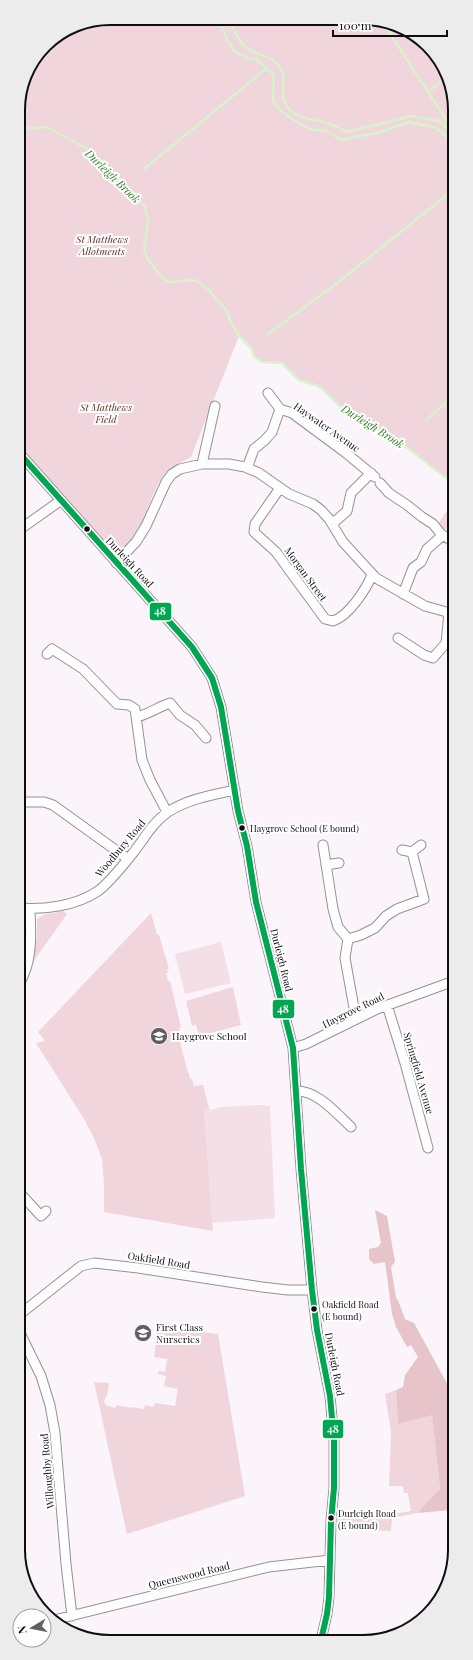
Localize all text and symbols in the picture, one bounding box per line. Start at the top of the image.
scale bar [333,12,447,38]
text: 100 m [339,17,372,33]
water label: Durleigh Brook [81,145,144,206]
park label: St Matthews Allotments [75,232,128,258]
street label: Haywater Avenue [291,399,363,455]
park label: St Matthews Field [79,400,132,426]
water label: Durleigh Brook [338,400,408,451]
unlabelled marker [82,524,92,534]
street label: Durleigh Road [103,534,157,590]
street label: Morgan Street [282,544,331,604]
line badge: 48 [149,602,172,621]
text: 48 [154,603,166,618]
street label: Woodbury Road [91,816,148,880]
place label: Haygrove School (E bound) [250,822,359,834]
marker: Haygrove School (E bound) [237,823,247,833]
street label: Durleigh Road [267,927,297,993]
street label: Haygrove Road [320,989,387,1031]
line badge: 48 [272,999,295,1019]
text: 48 [277,1001,289,1016]
school or university icon: Haygrove School [149,1026,169,1046]
place label: Haygrove School [172,1029,247,1043]
street label: Springfield Avenue [401,1030,437,1116]
street label: Oakfield Road [127,1248,191,1272]
place label: Oakfield Road (E bound) [322,1298,379,1322]
marker: Oakfield Road (E bound) [309,1304,319,1314]
place label: First Class Nurseries [156,1320,203,1346]
school or university icon: First Class Nurseries [133,1323,153,1343]
street label: Durleigh Road [322,1331,348,1397]
line badge: 48 [322,1419,344,1439]
text: 48 [327,1421,339,1436]
street label: Willoughby Road [37,1433,57,1510]
place label: Durleigh Road (E bound) [338,1507,397,1531]
marker: Durleigh Road (E bound) [326,1513,336,1523]
street label: Queenswood Road [147,1558,231,1592]
north arrow [12,1608,52,1648]
text: N [14,1625,30,1635]

